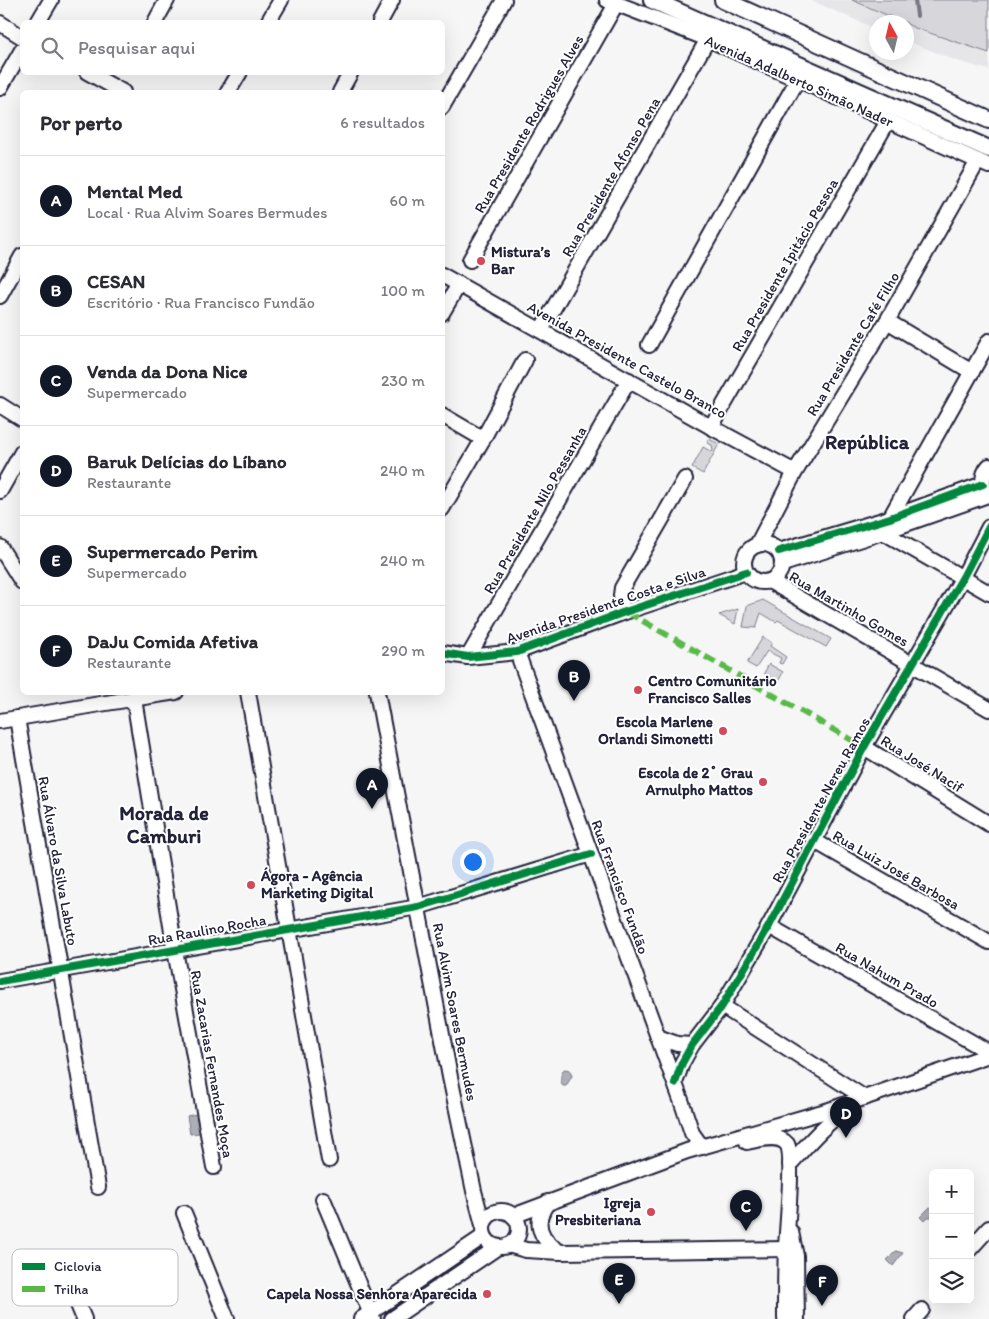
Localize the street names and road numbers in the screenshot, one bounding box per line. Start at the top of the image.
street label: Rua Presidente Rodrigues Alves [470,31,588,216]
street label: Avenida Adalberto Simão Nader [702,31,896,131]
street label: Rua Presidente Afonso Pena [558,94,664,260]
street label: Rua Presidente Ipitácio Pessoa [728,175,842,355]
street label: Rua Presidente Café Filho [803,269,903,419]
street label: Avenida Presidente Castelo Branco [524,298,730,422]
street label: Rua Presidente Nilo Pessanha [480,422,591,597]
street label: Avenida Presidente Costa e Silva [504,562,708,648]
street label: Rua Martinho Gomes [786,567,912,651]
street label: Rua Presidente Nereu Ramos [768,714,874,886]
street label: Rua José Nacif [877,731,967,797]
street label: Rua Álvaro da Silva Labuto [34,775,82,947]
street label: Rua Francisco Fundão [587,818,653,956]
street label: Rua Luiz José Barbosa [829,826,963,914]
street label: Rua Raulino Rocha [146,911,268,949]
street label: Rua Alvim Soares Bermudes [429,921,481,1103]
street label: Rua Nahum Prado [832,938,942,1012]
street label: Rua Zacarias Fernandes Moça [187,969,237,1160]

